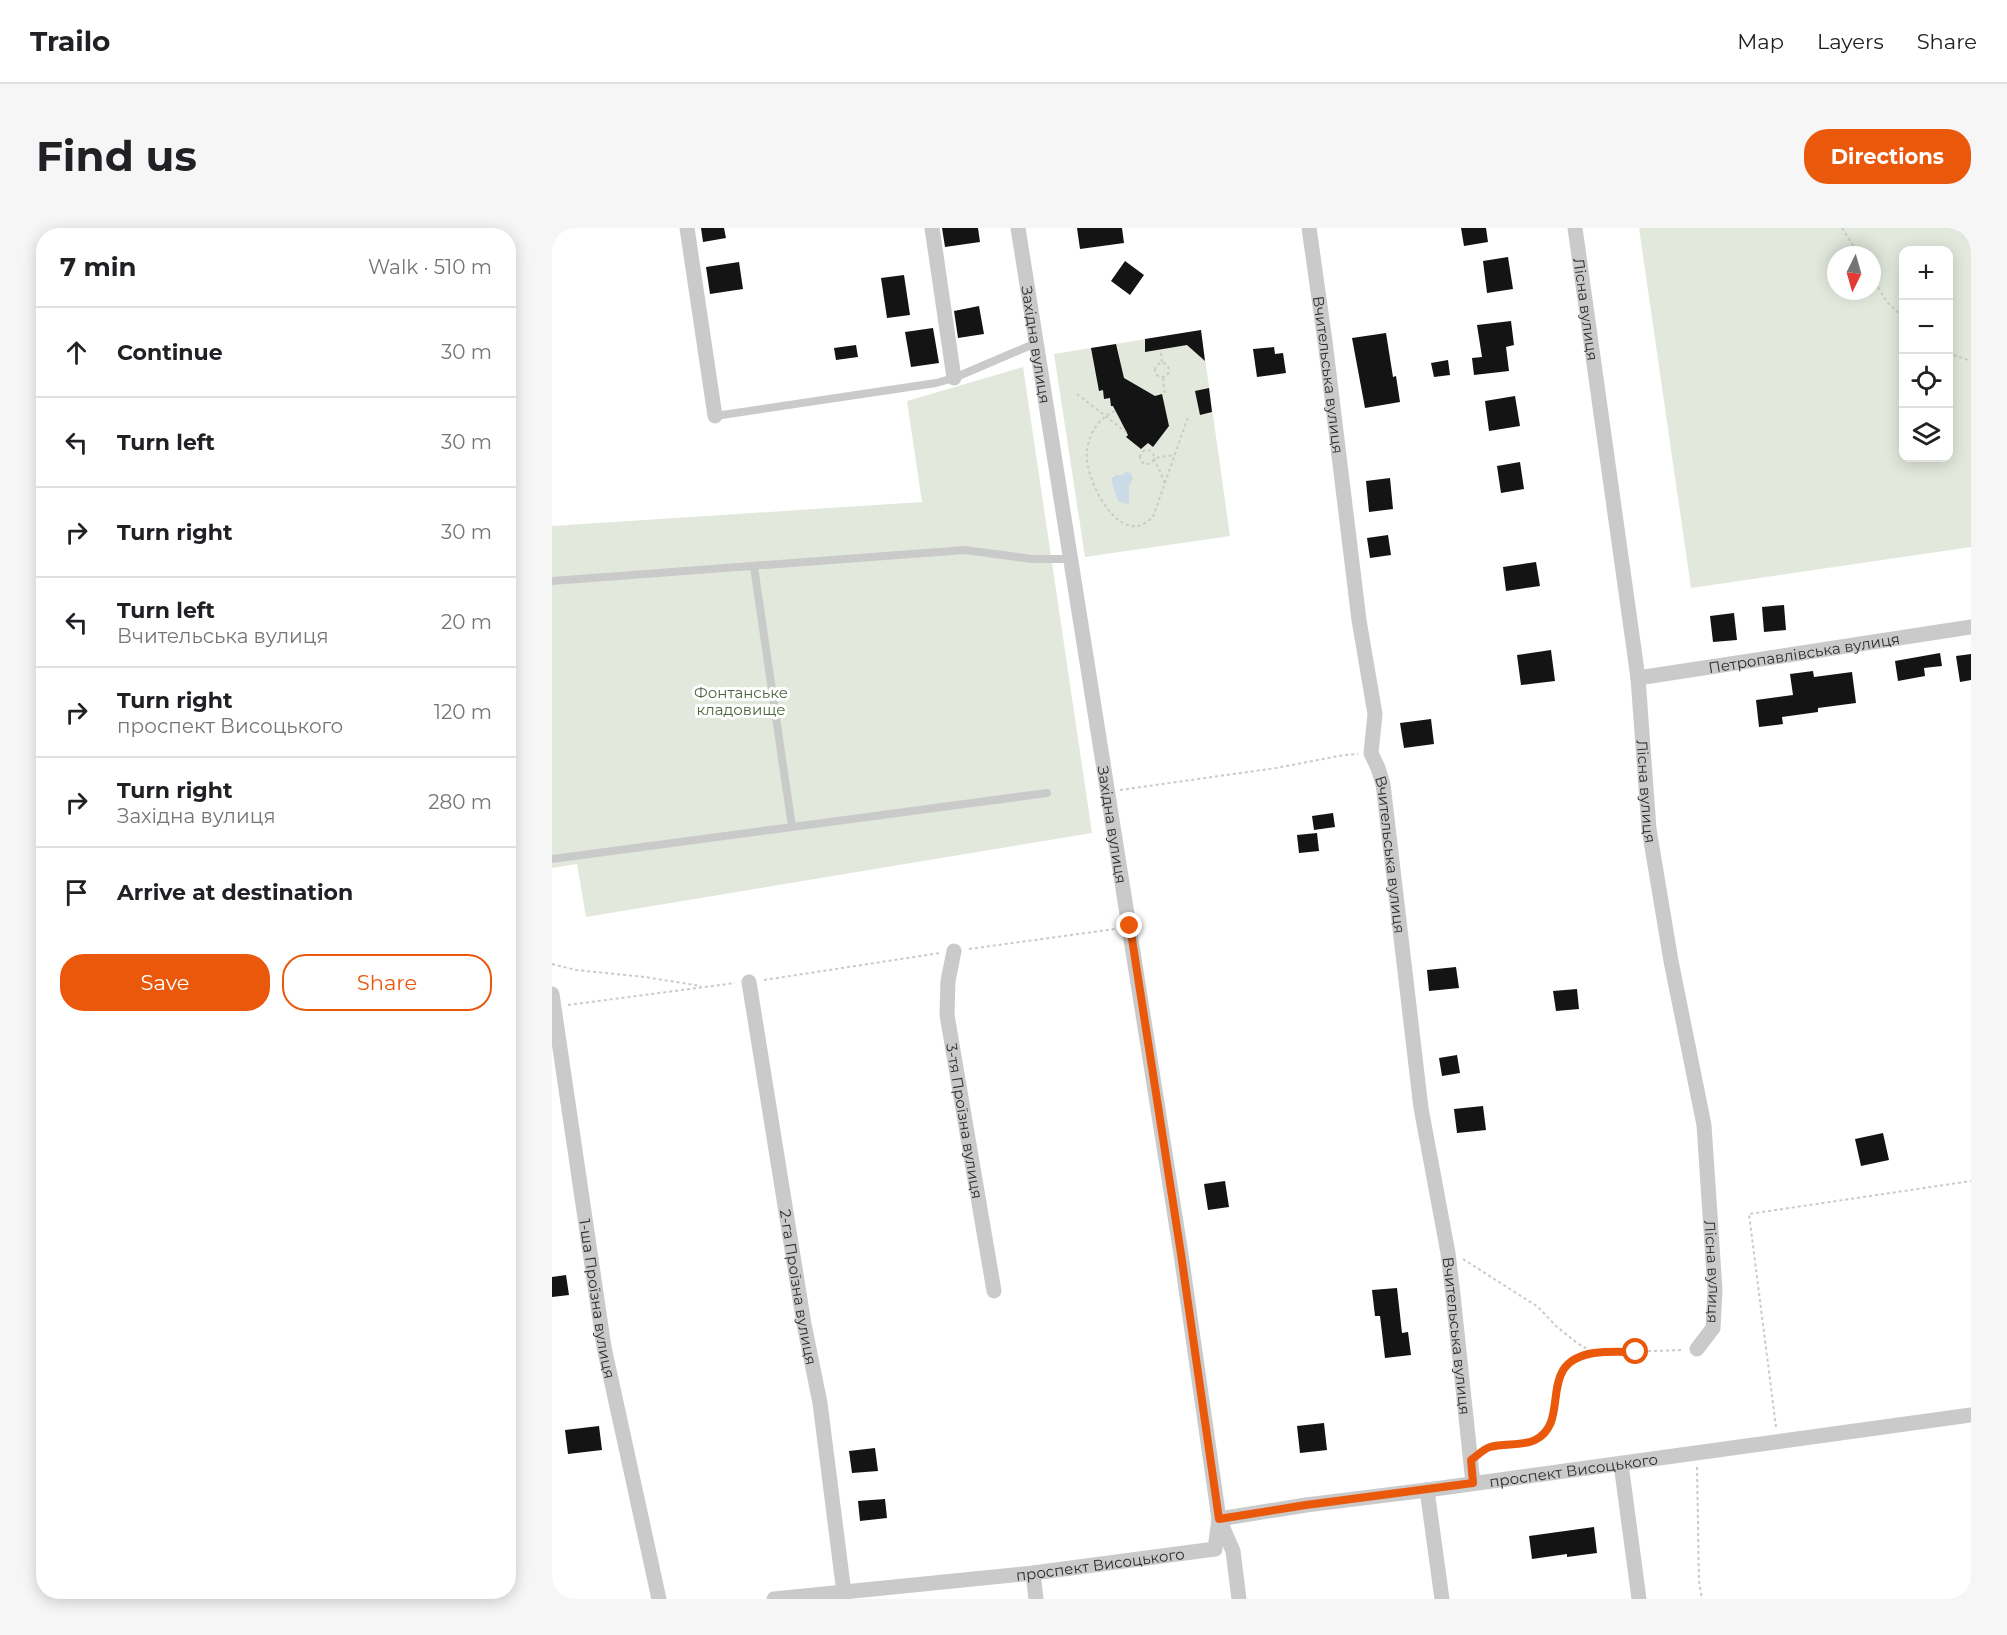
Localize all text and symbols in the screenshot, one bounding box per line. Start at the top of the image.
text: Trailo [30,24,110,58]
text: Map [1737,29,1784,54]
text: Layers [1817,29,1884,54]
text: Share [1917,29,1977,54]
button: Directions [1804,129,1971,184]
text: Find us [36,130,197,182]
north arrow [1827,246,1881,300]
map controls [1899,246,1953,462]
button: + [1899,246,1953,300]
text: 7 min [60,251,137,283]
text: Walk · 510 m [368,255,492,279]
street label: Лісна вулиця [1570,257,1603,362]
street label: Західна вулиця [1018,284,1055,405]
street label: Вчительська вулиця [1309,295,1348,455]
button: − [1899,300,1953,354]
icon: ahead [60,336,93,369]
text: Continue [117,339,223,366]
text: 30 m [441,340,492,364]
button: locate [1899,354,1953,408]
button: layers [1899,408,1953,462]
icon: left [60,426,93,459]
text: Turn left [117,429,215,456]
text: 30 m [441,430,492,454]
icon: right [60,516,93,549]
text: Turn right [117,519,232,546]
text: 30 m [441,520,492,544]
text: Turn left [117,597,215,624]
icon: left [60,606,93,639]
text: 20 m [441,610,492,634]
text: Вчительська вулиця [117,624,329,648]
street label: Петропавлівська вулиця [1707,629,1901,677]
park label: Фонтанське кладовище [694,683,788,719]
text: Turn right [117,687,232,714]
icon: right [60,696,93,729]
text: 120 m [434,700,492,724]
text: проспект Висоцького [117,714,343,738]
street label: Лісна вулиця [1633,739,1661,844]
street label: Західна вулиця [1094,764,1131,885]
street label: Вчительська вулиця [1371,773,1410,934]
text: Turn right [117,777,232,804]
icon: right [60,786,93,819]
text: 280 m [428,790,492,814]
text: Західна вулиця [117,804,276,828]
icon: arrive [60,876,93,909]
text: Arrive at destination [117,879,353,906]
route end [1116,912,1142,938]
button: Save [60,954,270,1011]
button: Share [282,954,492,1011]
street label: 3-тя Проїзна вулиця [942,1042,988,1200]
street label: 2-га Проїзна вулиця [776,1208,822,1366]
street label: 1-ша Проїзна вулиця [576,1218,620,1380]
street label: Лісна вулиця [1701,1220,1725,1324]
street label: Вчительська вулиця [1439,1256,1475,1416]
route start [1622,1338,1648,1364]
street label: проспект Висоцького [1488,1449,1659,1491]
street label: проспект Висоцького [1015,1544,1186,1584]

